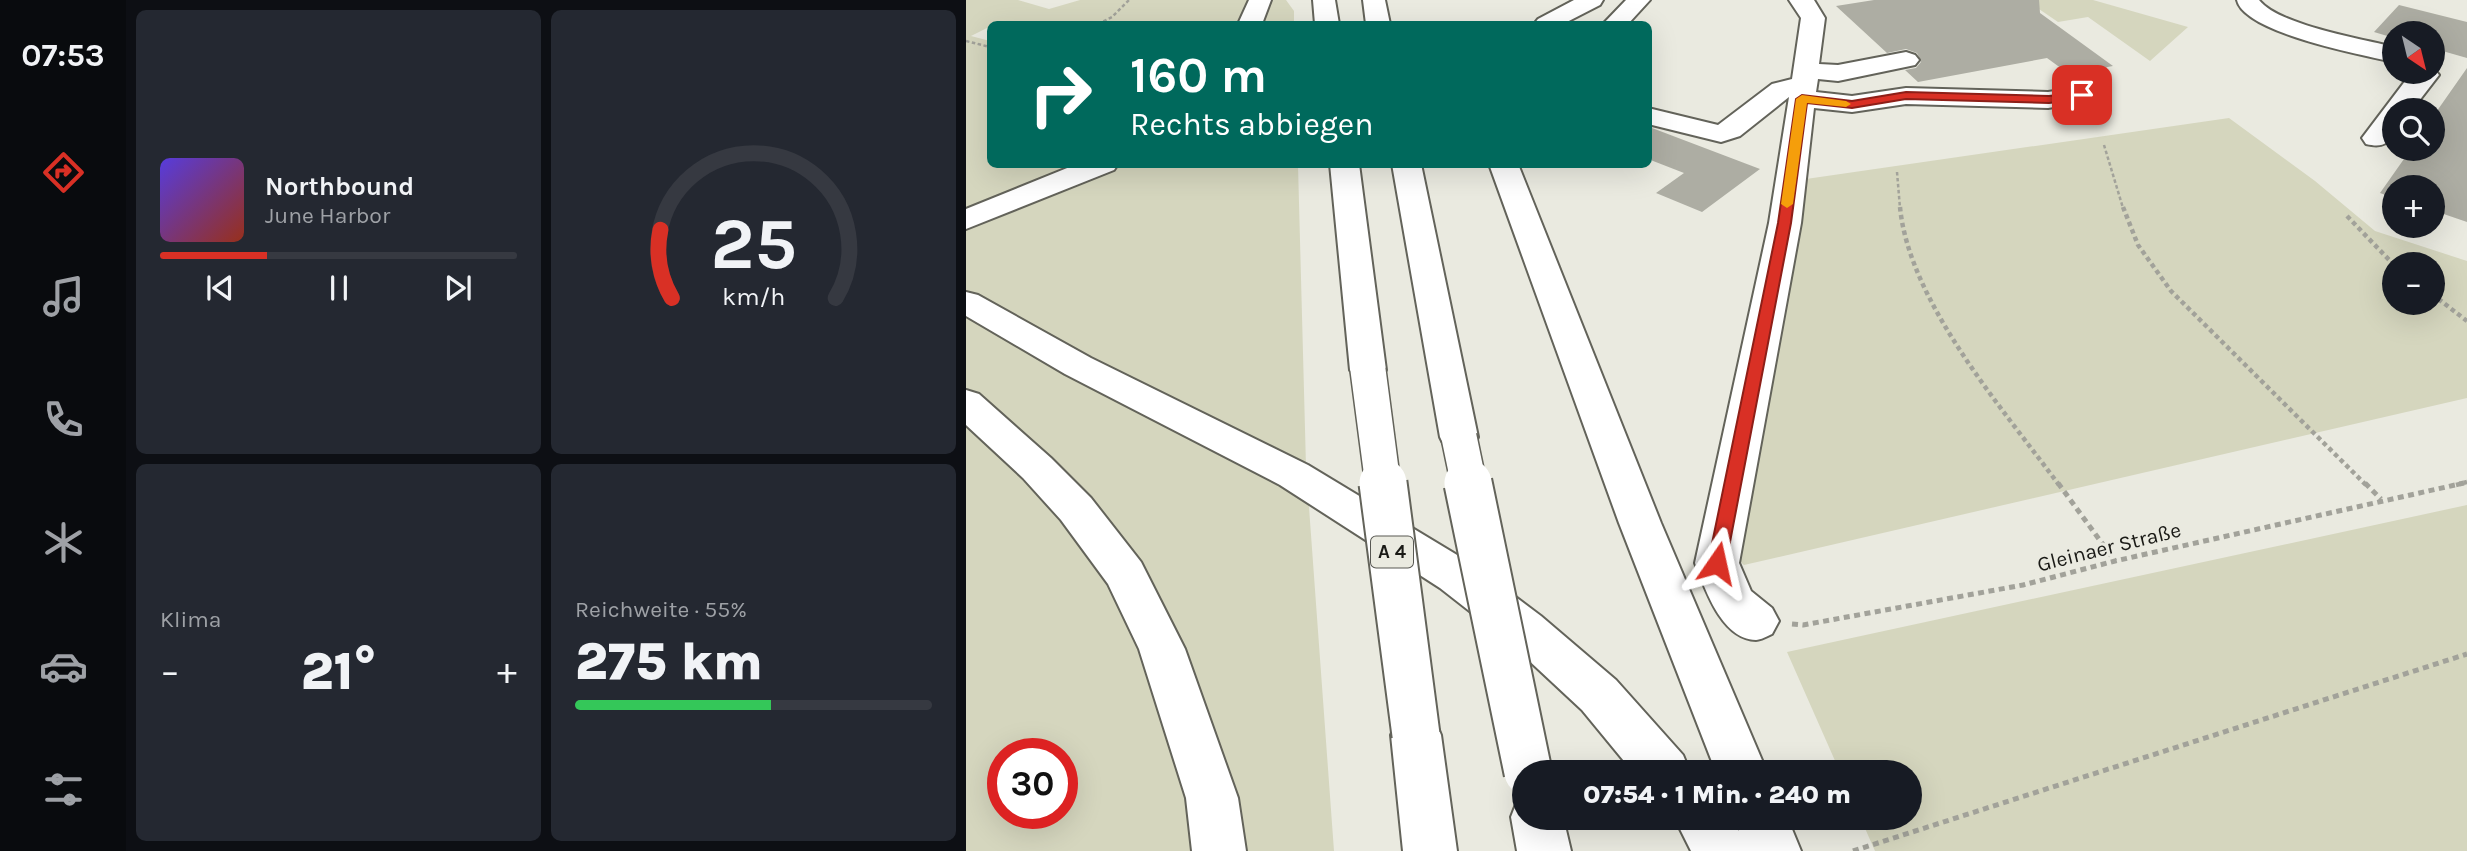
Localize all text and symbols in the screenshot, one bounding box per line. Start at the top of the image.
north arrow [2382,21,2445,84]
map controls [2382,21,2445,315]
text: 07:53 [21,37,105,74]
text: 160 m [1130,47,1267,104]
icon: right [1015,49,1106,140]
pin [2052,65,2112,125]
icon: arrive [2063,76,2101,114]
button: search [2382,98,2445,161]
text: Rechts abbiegen [1130,106,1374,143]
icon: directions [39,148,88,197]
text: Northbound [265,171,414,202]
button: + [2382,175,2445,238]
text: June Harbor [265,202,390,229]
text: 25 [710,202,797,287]
button: − [2382,252,2445,315]
icon: previous [201,269,239,307]
icon: pause [320,269,358,307]
icon: next [439,269,477,307]
icon: music [39,272,88,321]
text: km/h [722,282,785,311]
icon: phone [39,395,88,444]
icon: climate [39,518,88,567]
street label: Gleinaer Straße [2035,518,2183,576]
position arrow [1680,526,1754,600]
road number: A 4 [1371,537,1413,568]
text: Reichweite · 55% [575,596,747,623]
text: Klima [160,606,221,633]
text: 275 km [575,631,763,692]
text: 21° [301,641,376,702]
icon: car [39,642,88,691]
text: − [160,649,180,694]
text: + [497,649,517,694]
speed limit sign: 30 [987,738,1078,829]
icon: filters [39,765,88,814]
text: 07:54 · 1 Min. · 240 m [1583,779,1851,810]

